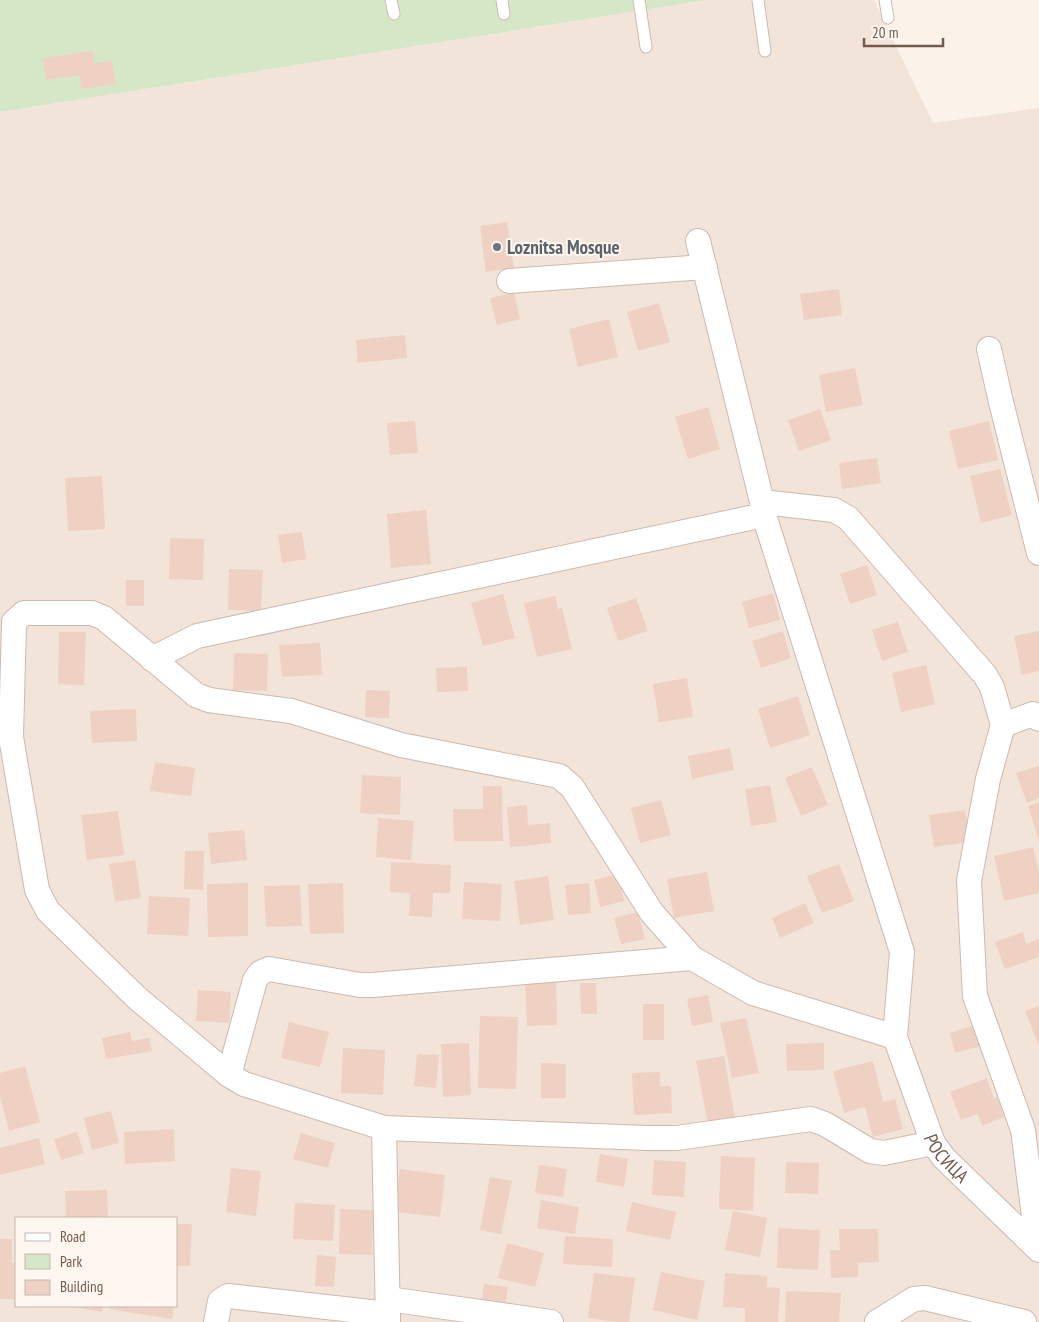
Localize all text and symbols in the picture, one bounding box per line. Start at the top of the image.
scale bar [864,15,943,47]
text: 20 m [872,23,898,42]
place label: Loznitsa Mosque [507,235,620,259]
marker: Loznitsa Mosque [491,241,503,253]
street label: РОСИЦА [919,1131,974,1187]
legend [15,1217,178,1307]
text: Road [60,1227,86,1246]
text: Park [60,1252,82,1271]
text: Building [60,1277,103,1296]

